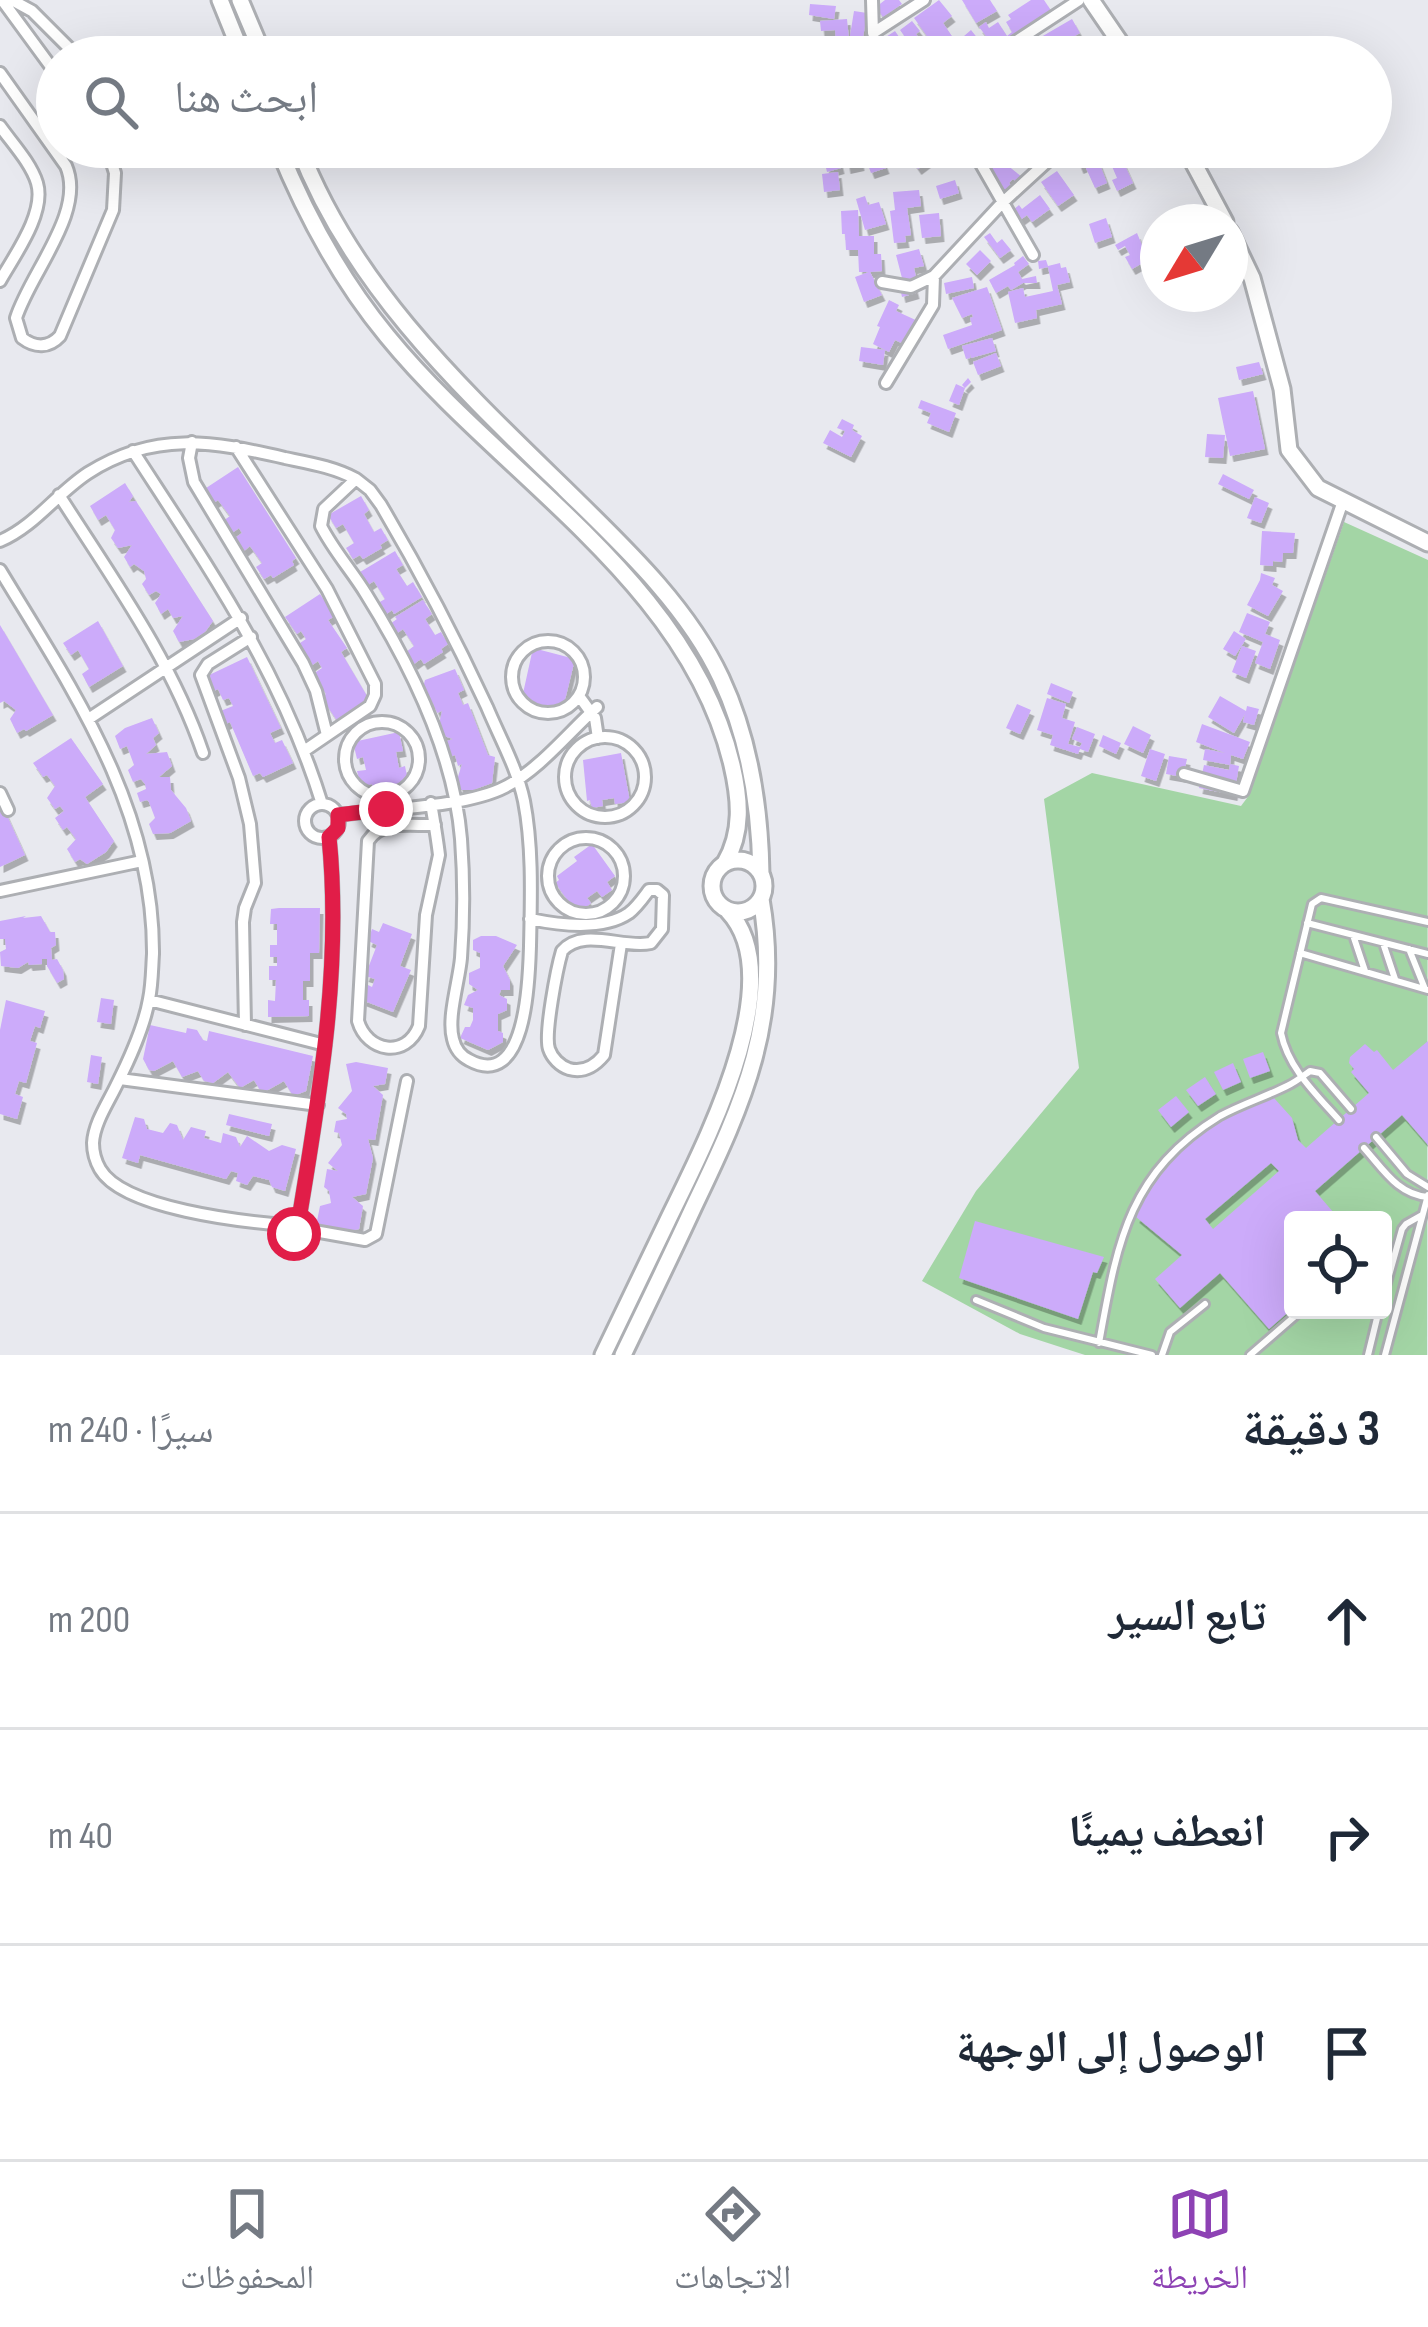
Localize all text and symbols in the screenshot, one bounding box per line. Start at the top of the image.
search box [36,36,1392,168]
icon: search [78,69,144,135]
text: ابحث هنا [174,71,318,126]
north arrow [1140,204,1248,312]
route end [359,782,413,836]
route start [267,1207,321,1261]
map controls [1284,1211,1392,1319]
button: locate [1284,1211,1392,1319]
text: 3 دقيقة [1242,1399,1380,1460]
text: سيرًا · 240 m [48,1407,214,1454]
icon: ahead [1314,1588,1380,1654]
text: تابع السير [1109,1589,1266,1644]
text: 200 m [48,1597,130,1644]
icon: right [1314,1804,1380,1870]
text: انعطف يمينًا [1068,1805,1266,1860]
text: 40 m [48,1813,113,1860]
icon: arrive [1314,2020,1380,2086]
text: الوصول إلى الوجهة [956,2021,1266,2076]
tab: المحفوظات [180,2181,314,2309]
tab: الاتجاهات [674,2181,791,2309]
tab: الخريطة [1151,2181,1248,2309]

